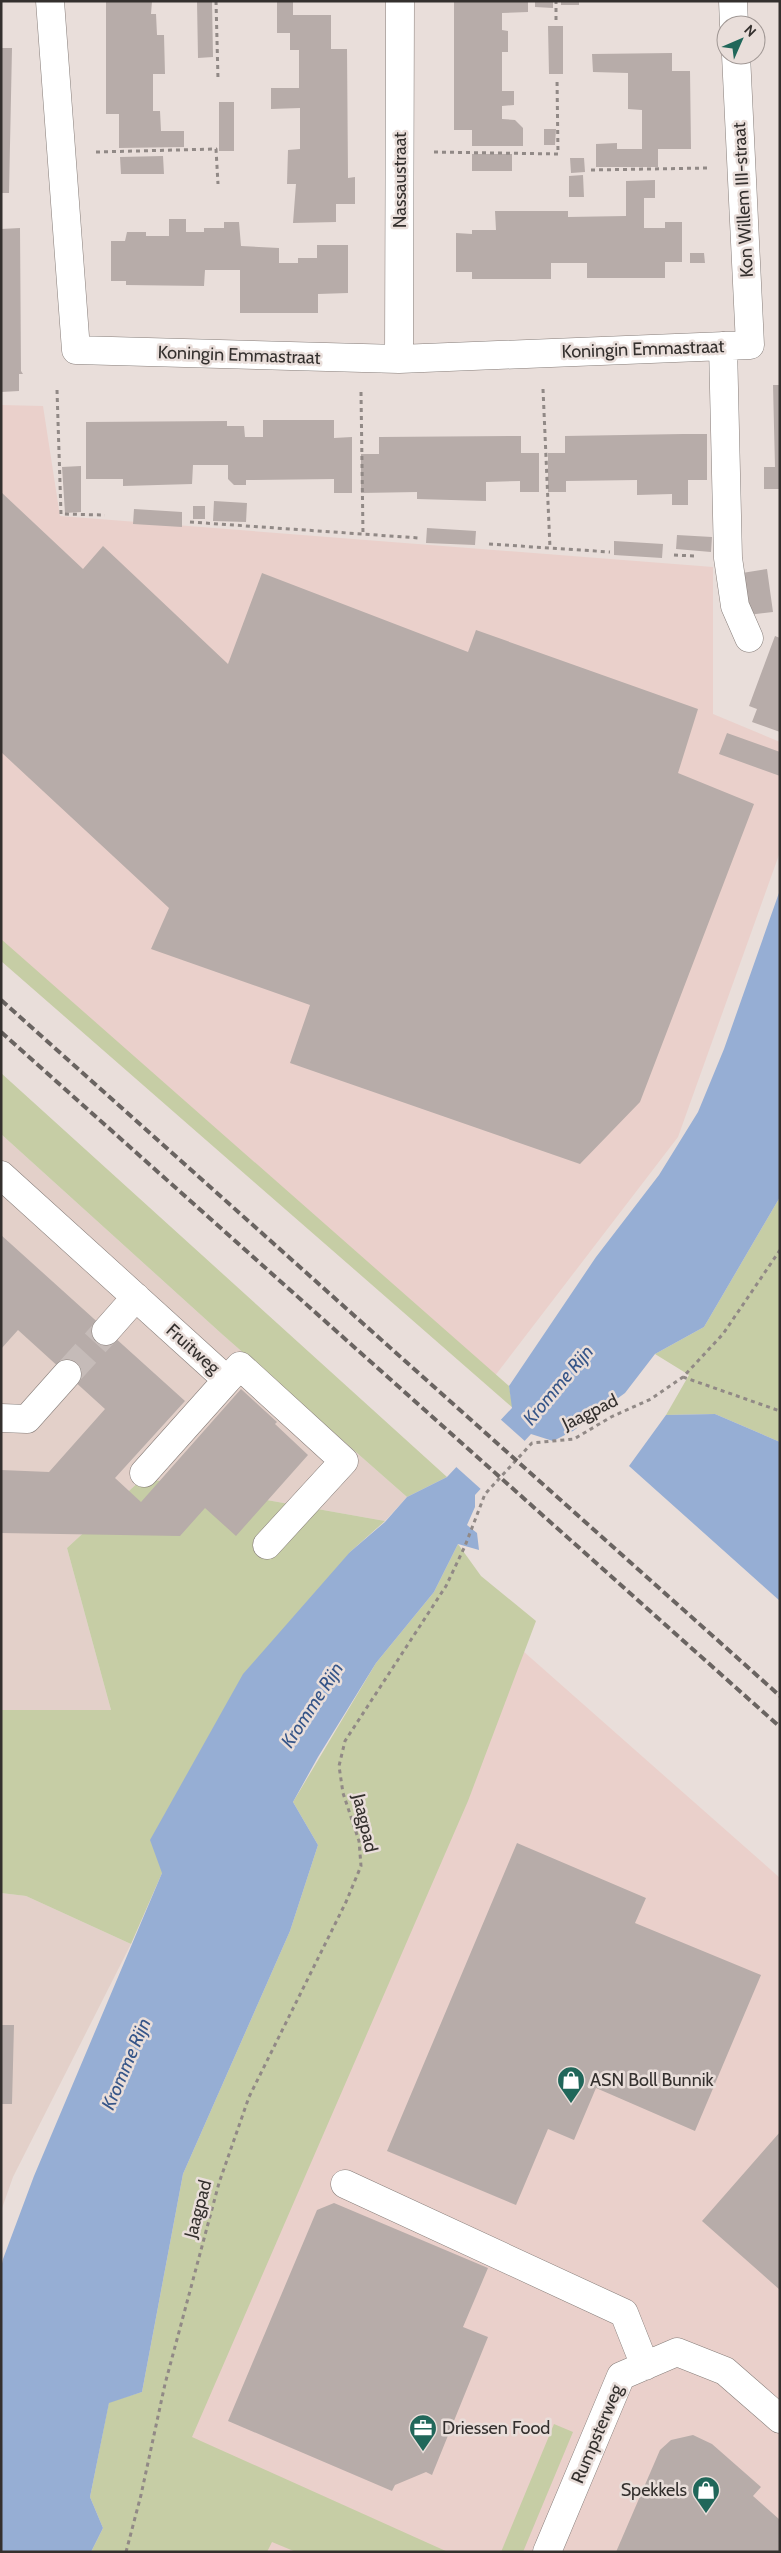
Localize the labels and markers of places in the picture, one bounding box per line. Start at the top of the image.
shop icon: ASN Boll Bunnik [556,2065,586,2104]
place label: ASN Boll Bunnik [590,2069,715,2091]
office icon: Driessen Food [408,2413,438,2452]
place label: Driessen Food [442,2417,550,2439]
shop icon: Spekkels [691,2475,721,2514]
place label: Spekkels [621,2479,687,2501]

